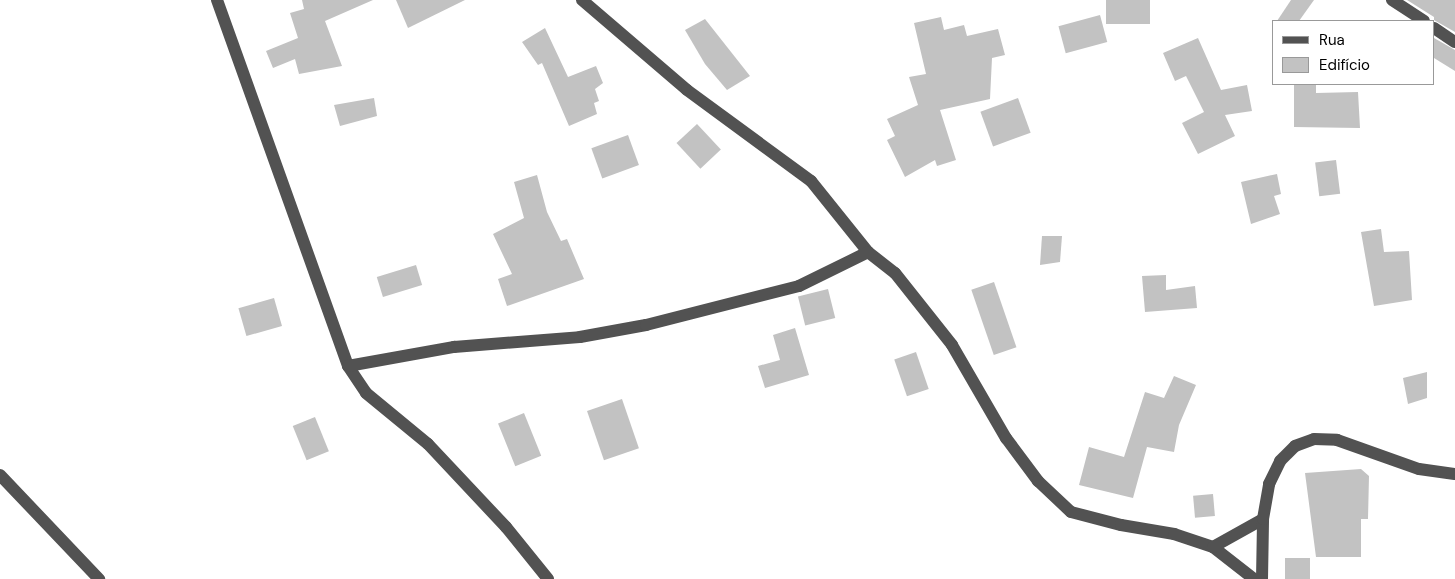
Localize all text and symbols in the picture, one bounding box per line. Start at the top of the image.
legend [1272,20,1435,85]
text: Rua [1319,30,1345,50]
text: Edifício [1319,55,1370,75]

